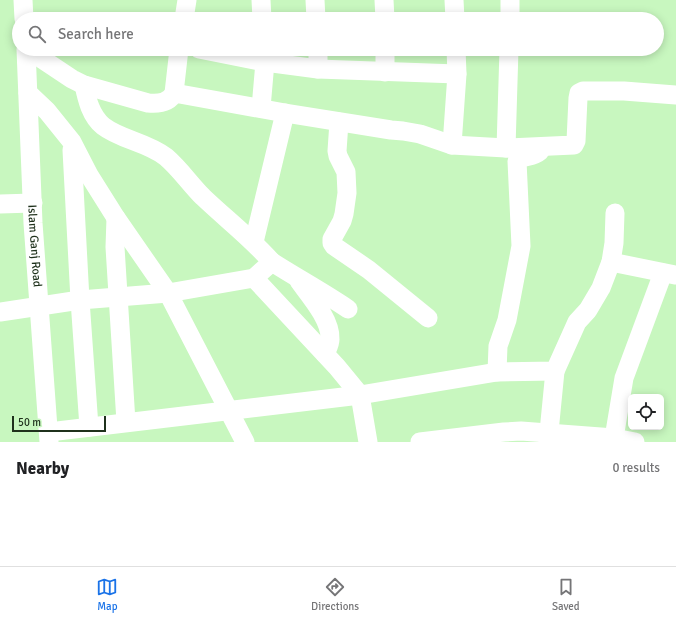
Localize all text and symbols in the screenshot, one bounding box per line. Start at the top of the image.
search box [12,12,664,56]
icon: search [26,23,48,45]
text: Search here [58,25,134,43]
street label: Islam Ganj Road [24,204,45,288]
map controls [628,394,664,430]
button: locate [628,394,664,430]
scale bar [12,414,106,433]
text: 50 m [18,416,41,429]
text: Nearby [16,458,69,479]
text: 0 results [612,460,660,476]
tab: Map [96,576,118,613]
tab: Directions [311,576,359,613]
tab: Saved [552,576,580,613]

